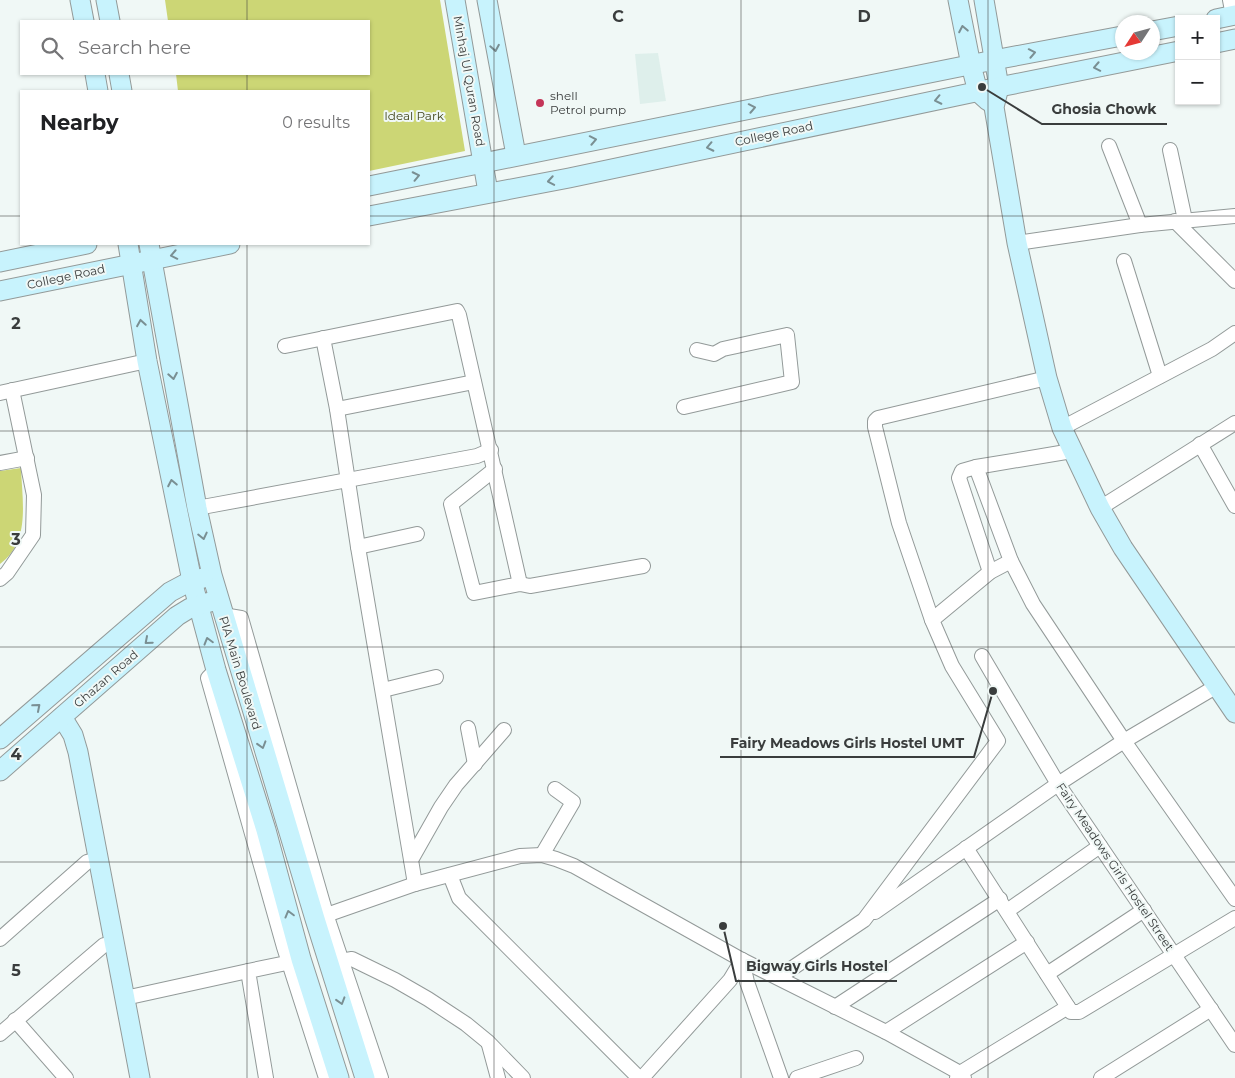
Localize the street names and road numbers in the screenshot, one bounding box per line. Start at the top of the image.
street label: Minhaj Ul Quran Road [451,14,488,147]
street label: College Road [733,118,814,149]
street label: College Road [25,261,106,292]
street label: PIA Main Boulevard [216,614,265,731]
street label: Ghazan Road [70,647,141,711]
street label: Fairy Meadows Girls Hostel Street [1053,780,1178,954]

